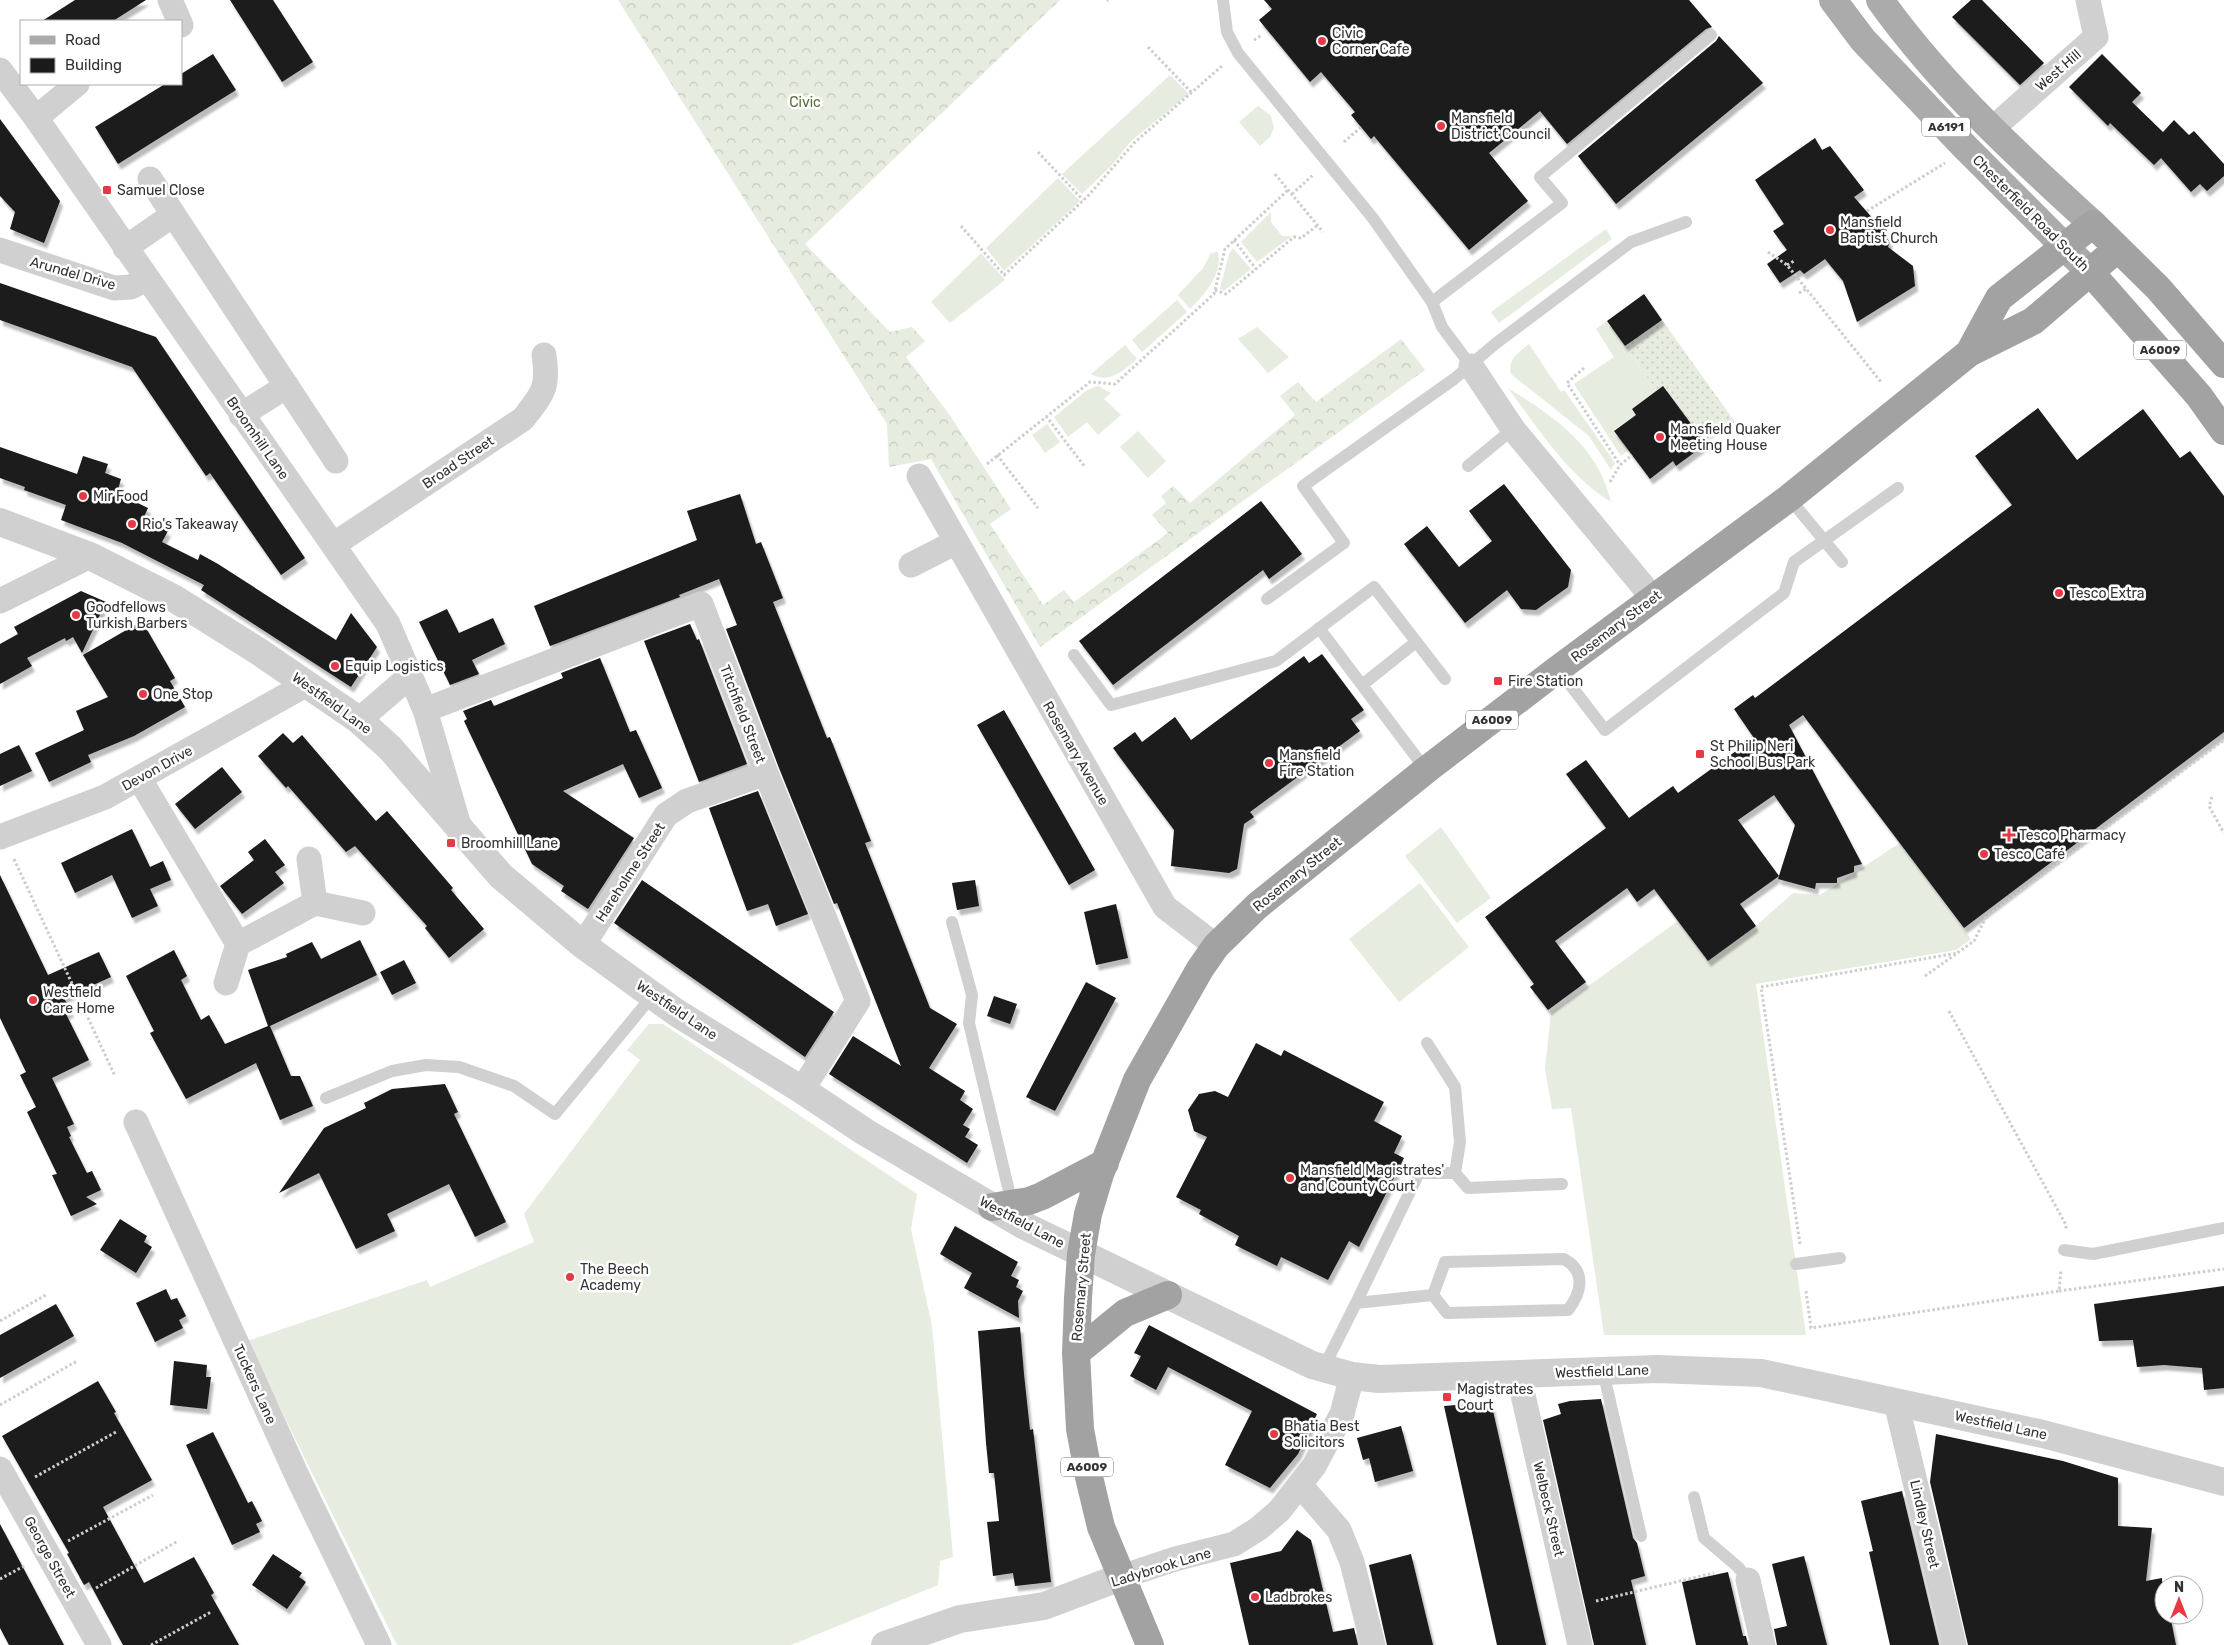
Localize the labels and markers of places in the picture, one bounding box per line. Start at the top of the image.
place label: Civic Corner Cafe [1332,25,1410,58]
marker: Civic Corner Cafe [1316,35,1328,47]
place label: Mansfield District Council [1451,110,1551,143]
marker: Mansfield District Council [1435,120,1447,132]
place label: Samuel Close [117,182,205,199]
marker: Samuel Close [101,184,113,196]
place label: Mansfield Baptist Church [1840,214,1938,247]
marker: Mansfield Baptist Church [1824,224,1836,236]
place label: Mansfield Quaker Meeting House [1670,421,1782,454]
marker: Mansfield Quaker Meeting House [1654,431,1666,443]
place label: Mir Food [93,488,148,505]
marker: Mir Food [77,490,89,502]
place label: Rio's Takeaway [142,516,239,533]
marker: Rio's Takeaway [126,518,138,530]
place label: Tesco Extra [2069,585,2144,602]
marker: Tesco Extra [2053,587,2065,599]
place label: Goodfellows Turkish Barbers [86,599,187,632]
marker: Goodfellows Turkish Barbers [70,609,82,621]
place label: Equip Logistics [345,658,444,675]
marker: Equip Logistics [329,660,341,672]
place label: Fire Station [1508,673,1583,690]
marker: Fire Station [1492,675,1504,687]
place label: One Stop [153,686,213,703]
marker: One Stop [137,688,149,700]
place label: St Philip Neri School Bus Park [1710,738,1816,771]
place label: Mansfield Fire Station [1279,747,1354,780]
marker: St Philip Neri School Bus Park [1694,748,1706,760]
marker: Mansfield Fire Station [1263,757,1275,769]
place label: Tesco Pharmacy [2019,827,2126,844]
marker: Tesco Pharmacy [2003,829,2015,841]
place label: Broomhill Lane [461,835,558,852]
marker: Broomhill Lane [445,837,457,849]
place label: Tesco Café [1994,846,2065,863]
marker: Tesco Café [1978,848,1990,860]
place label: Westfield Care Home [43,984,115,1017]
marker: Westfield Care Home [27,994,39,1006]
place label: Mansfield Magistrates' and County Court [1300,1162,1444,1195]
marker: Mansfield Magistrates' and County Court [1284,1172,1296,1184]
place label: The Beech Academy [580,1261,649,1294]
marker: The Beech Academy [564,1271,576,1283]
place label: Magistrates Court [1457,1381,1534,1414]
marker: Magistrates Court [1441,1391,1453,1403]
place label: Bhatia Best Solicitors [1284,1418,1360,1451]
marker: Bhatia Best Solicitors [1268,1428,1280,1440]
place label: Ladbrokes [1265,1589,1332,1606]
marker: Ladbrokes [1249,1591,1261,1603]

